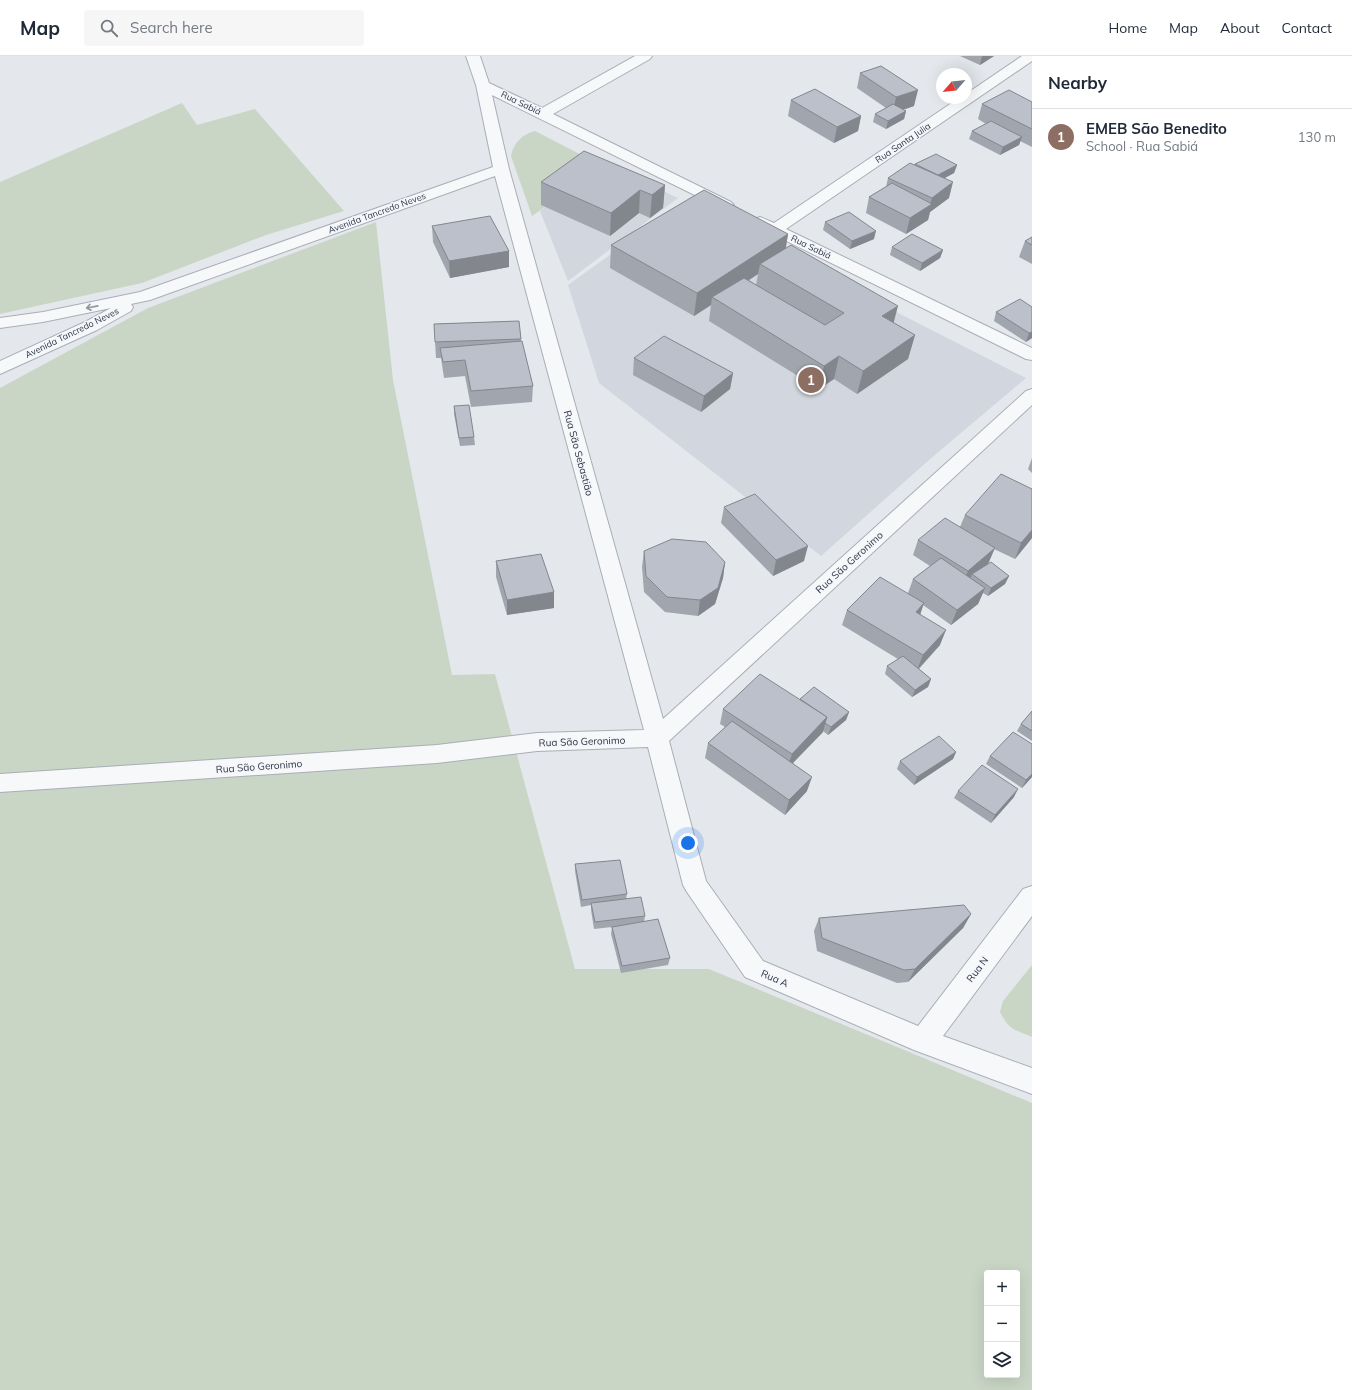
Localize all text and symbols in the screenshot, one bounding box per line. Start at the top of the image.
search box [84,10,364,46]
text: Map [20,16,60,40]
icon: search [98,17,120,39]
text: Search here [130,18,213,37]
text: Home [1108,19,1147,37]
text: Map [1169,19,1198,37]
text: About [1220,19,1260,37]
text: Contact [1282,19,1332,37]
north arrow [936,68,972,104]
text: Nearby [1048,72,1107,93]
street label: Rua Sabiá [499,88,543,117]
text: EMEB São Benedito [1086,119,1227,138]
street label: Rua Santa Julia [873,120,932,165]
text: 1 [1057,129,1065,145]
text: 130 m [1298,129,1336,145]
text: School · Rua Sabiá [1086,138,1198,154]
street label: Avenida Tancredo Neves [327,190,427,235]
street label: Rua Sabiá [789,232,833,261]
one-way arrow [85,303,98,311]
street label: Avenida Tancredo Neves [23,305,121,360]
pin: 1 [798,365,824,395]
street label: Rua São Sebastião [561,409,596,498]
street label: Rua São Geronimo [813,528,886,596]
street label: Rua São Geronimo [539,733,626,750]
street label: Rua São Geronimo [215,757,303,776]
your location [678,833,698,853]
street label: Rua N [964,954,991,985]
street label: Rua A [759,967,791,990]
map controls [984,1270,1020,1378]
button: + [984,1270,1020,1306]
button: − [984,1306,1020,1342]
button: layers [984,1342,1020,1378]

